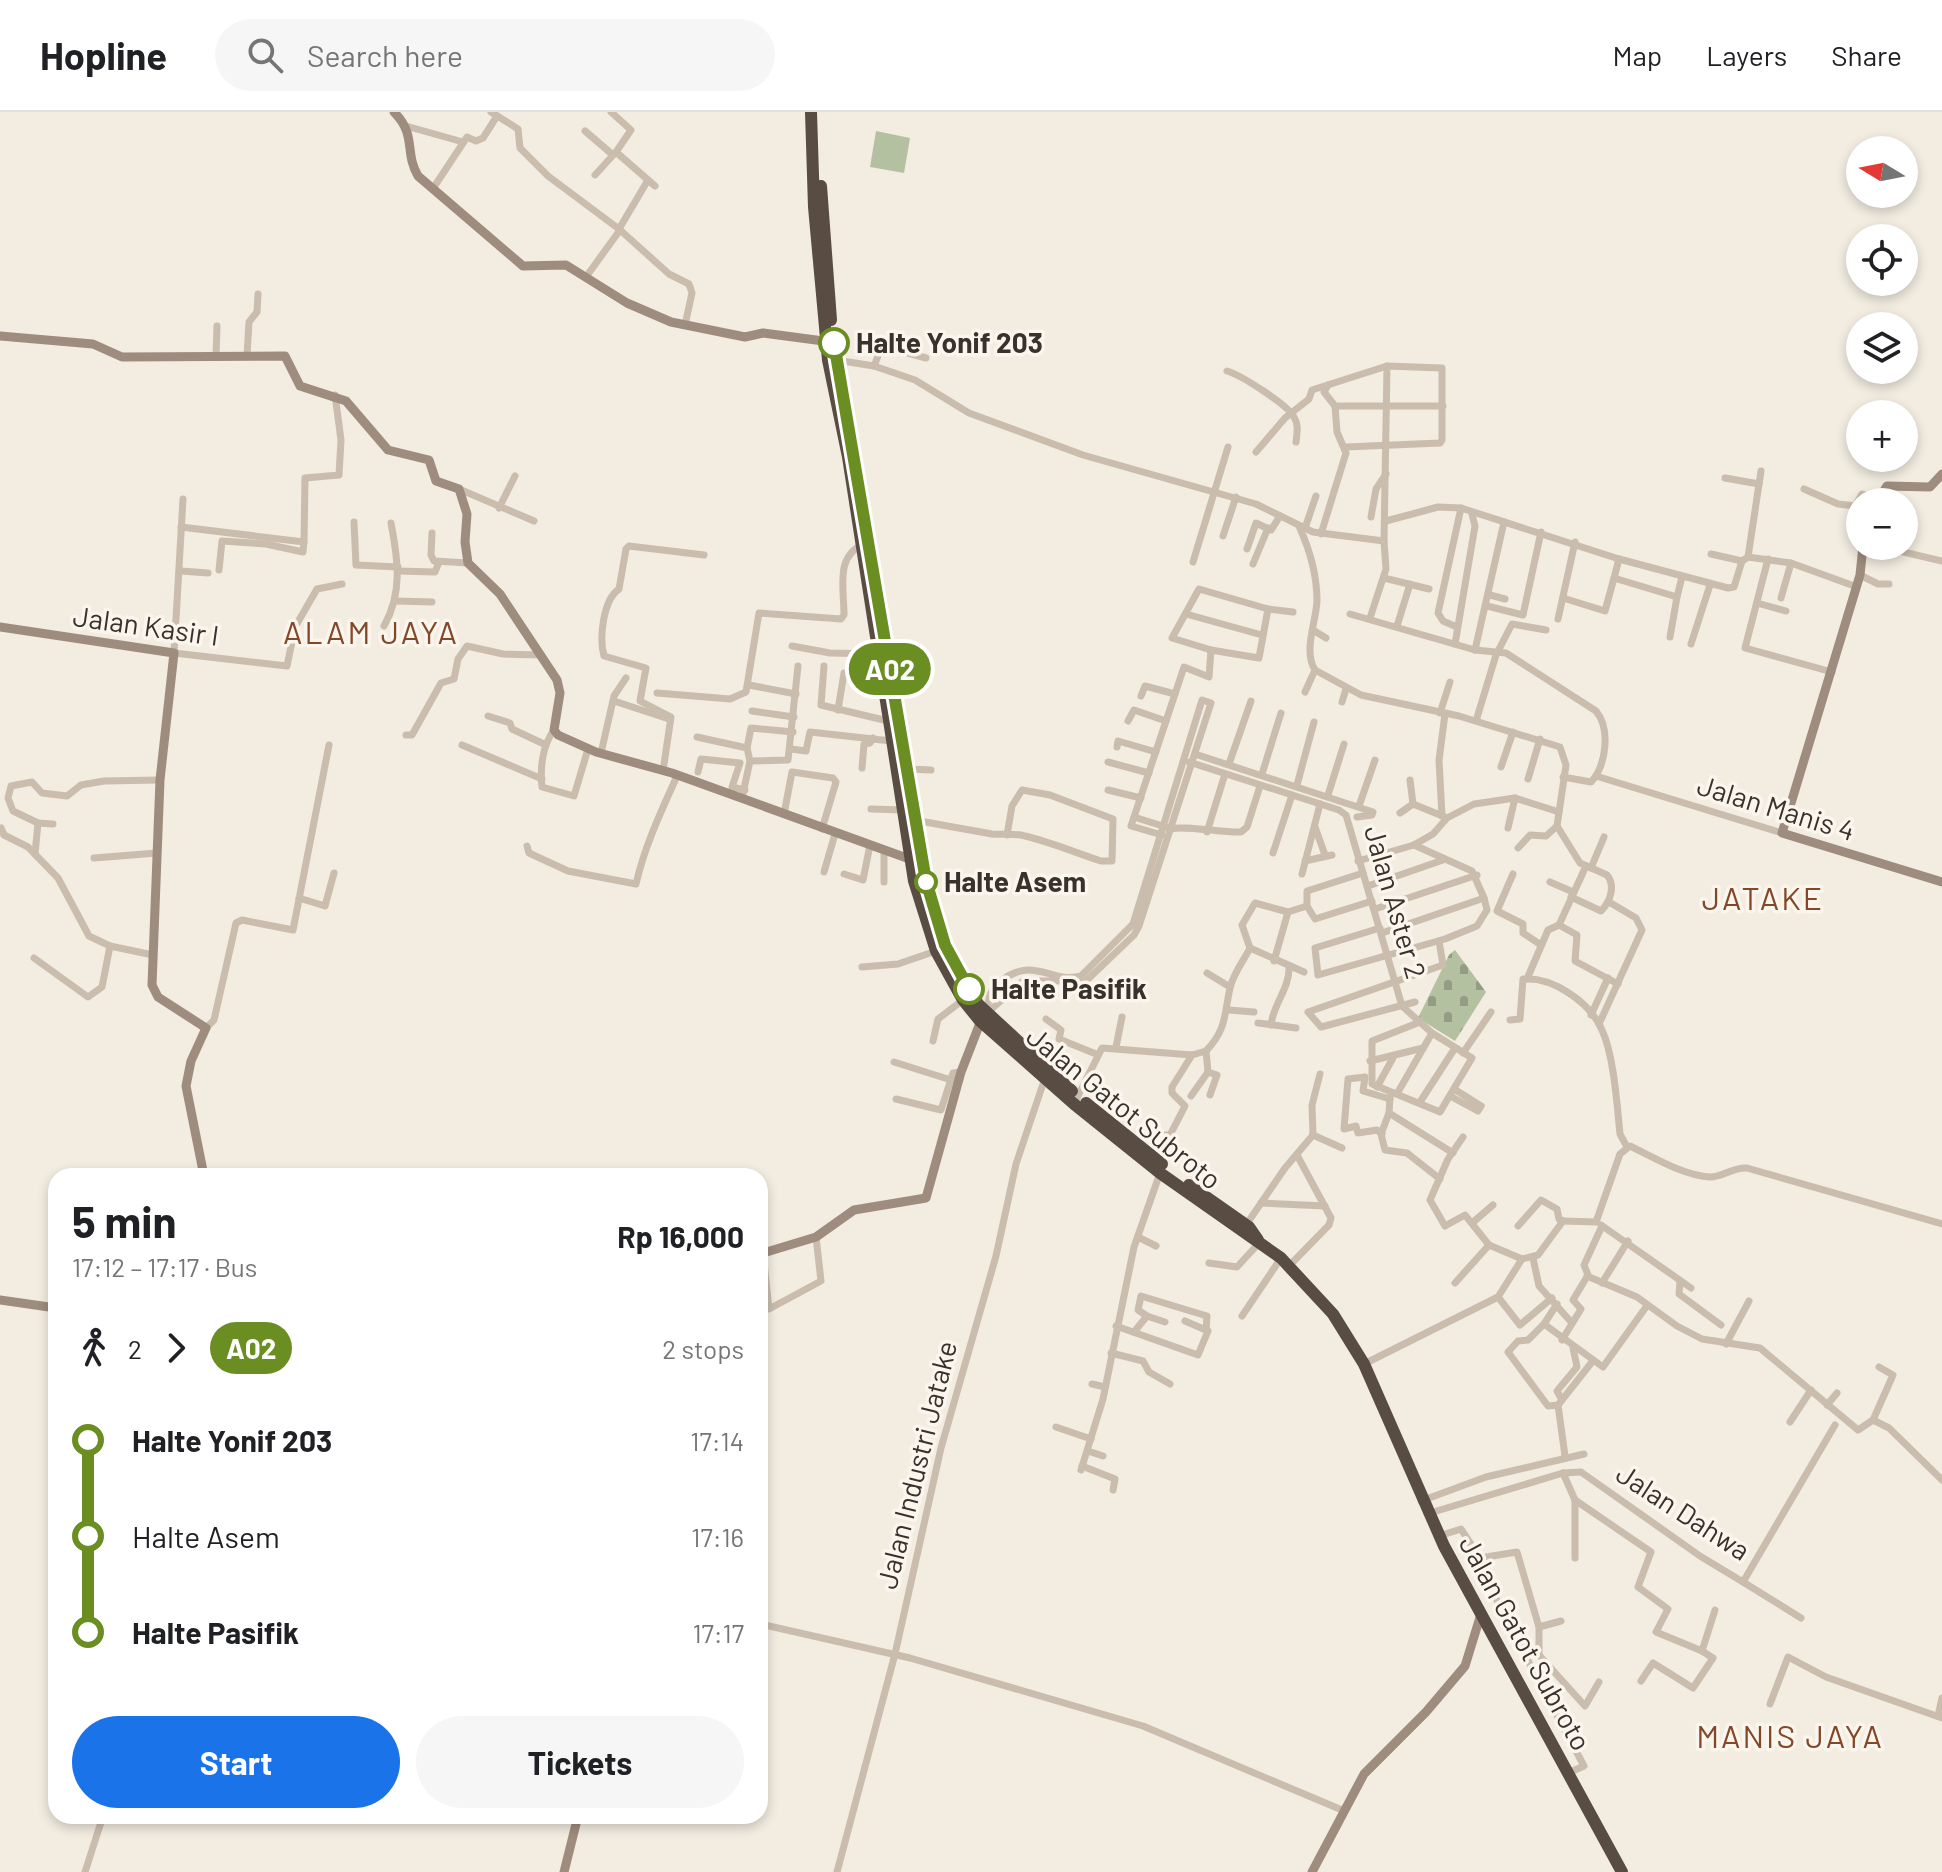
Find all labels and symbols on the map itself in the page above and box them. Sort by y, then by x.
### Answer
north arrow [1846,136,1918,208]
place label: Halte Yonif 203 [856,325,1043,359]
marker: Halte Yonif 203 [819,328,849,358]
street label: Jalan Kasir I [71,598,221,652]
district label: ALAM JAYA [283,612,459,650]
line badge: A02 [844,643,936,695]
street label: Jalan Manis 4 [1693,767,1859,847]
street label: Jalan Aster 2 [1358,821,1434,982]
place label: Halte Asem [944,864,1086,898]
marker: Halte Asem [915,871,937,893]
district label: JATAKE [1702,878,1824,916]
place label: Halte Pasifik [991,971,1147,1005]
marker: Halte Pasifik [954,974,984,1004]
street label: Jalan Gatot Subroto [1020,1018,1229,1196]
street label: Jalan Industri Jatake [869,1337,963,1592]
street label: Jalan Dahwa [1610,1455,1757,1567]
street label: Jalan Gatot Subroto [1453,1529,1599,1756]
district label: MANIS JAYA [1696,1716,1884,1754]

